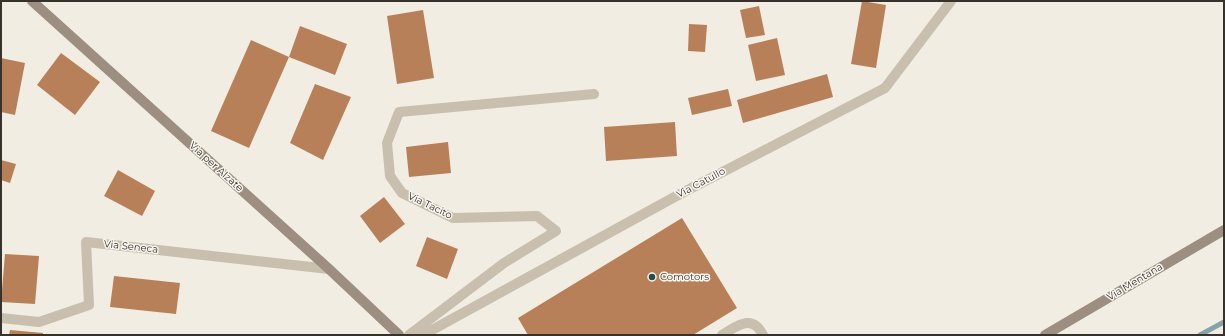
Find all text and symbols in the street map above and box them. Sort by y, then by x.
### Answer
street label: Via per Alzate [187,140,245,194]
street label: Via Catullo [675,165,727,201]
street label: Via Tacito [406,190,454,222]
street label: Via Seneca [103,238,159,256]
street label: Via Mentana [1105,261,1165,303]
place label: Comotors [660,271,709,283]
marker: Comotors [647,272,657,282]

